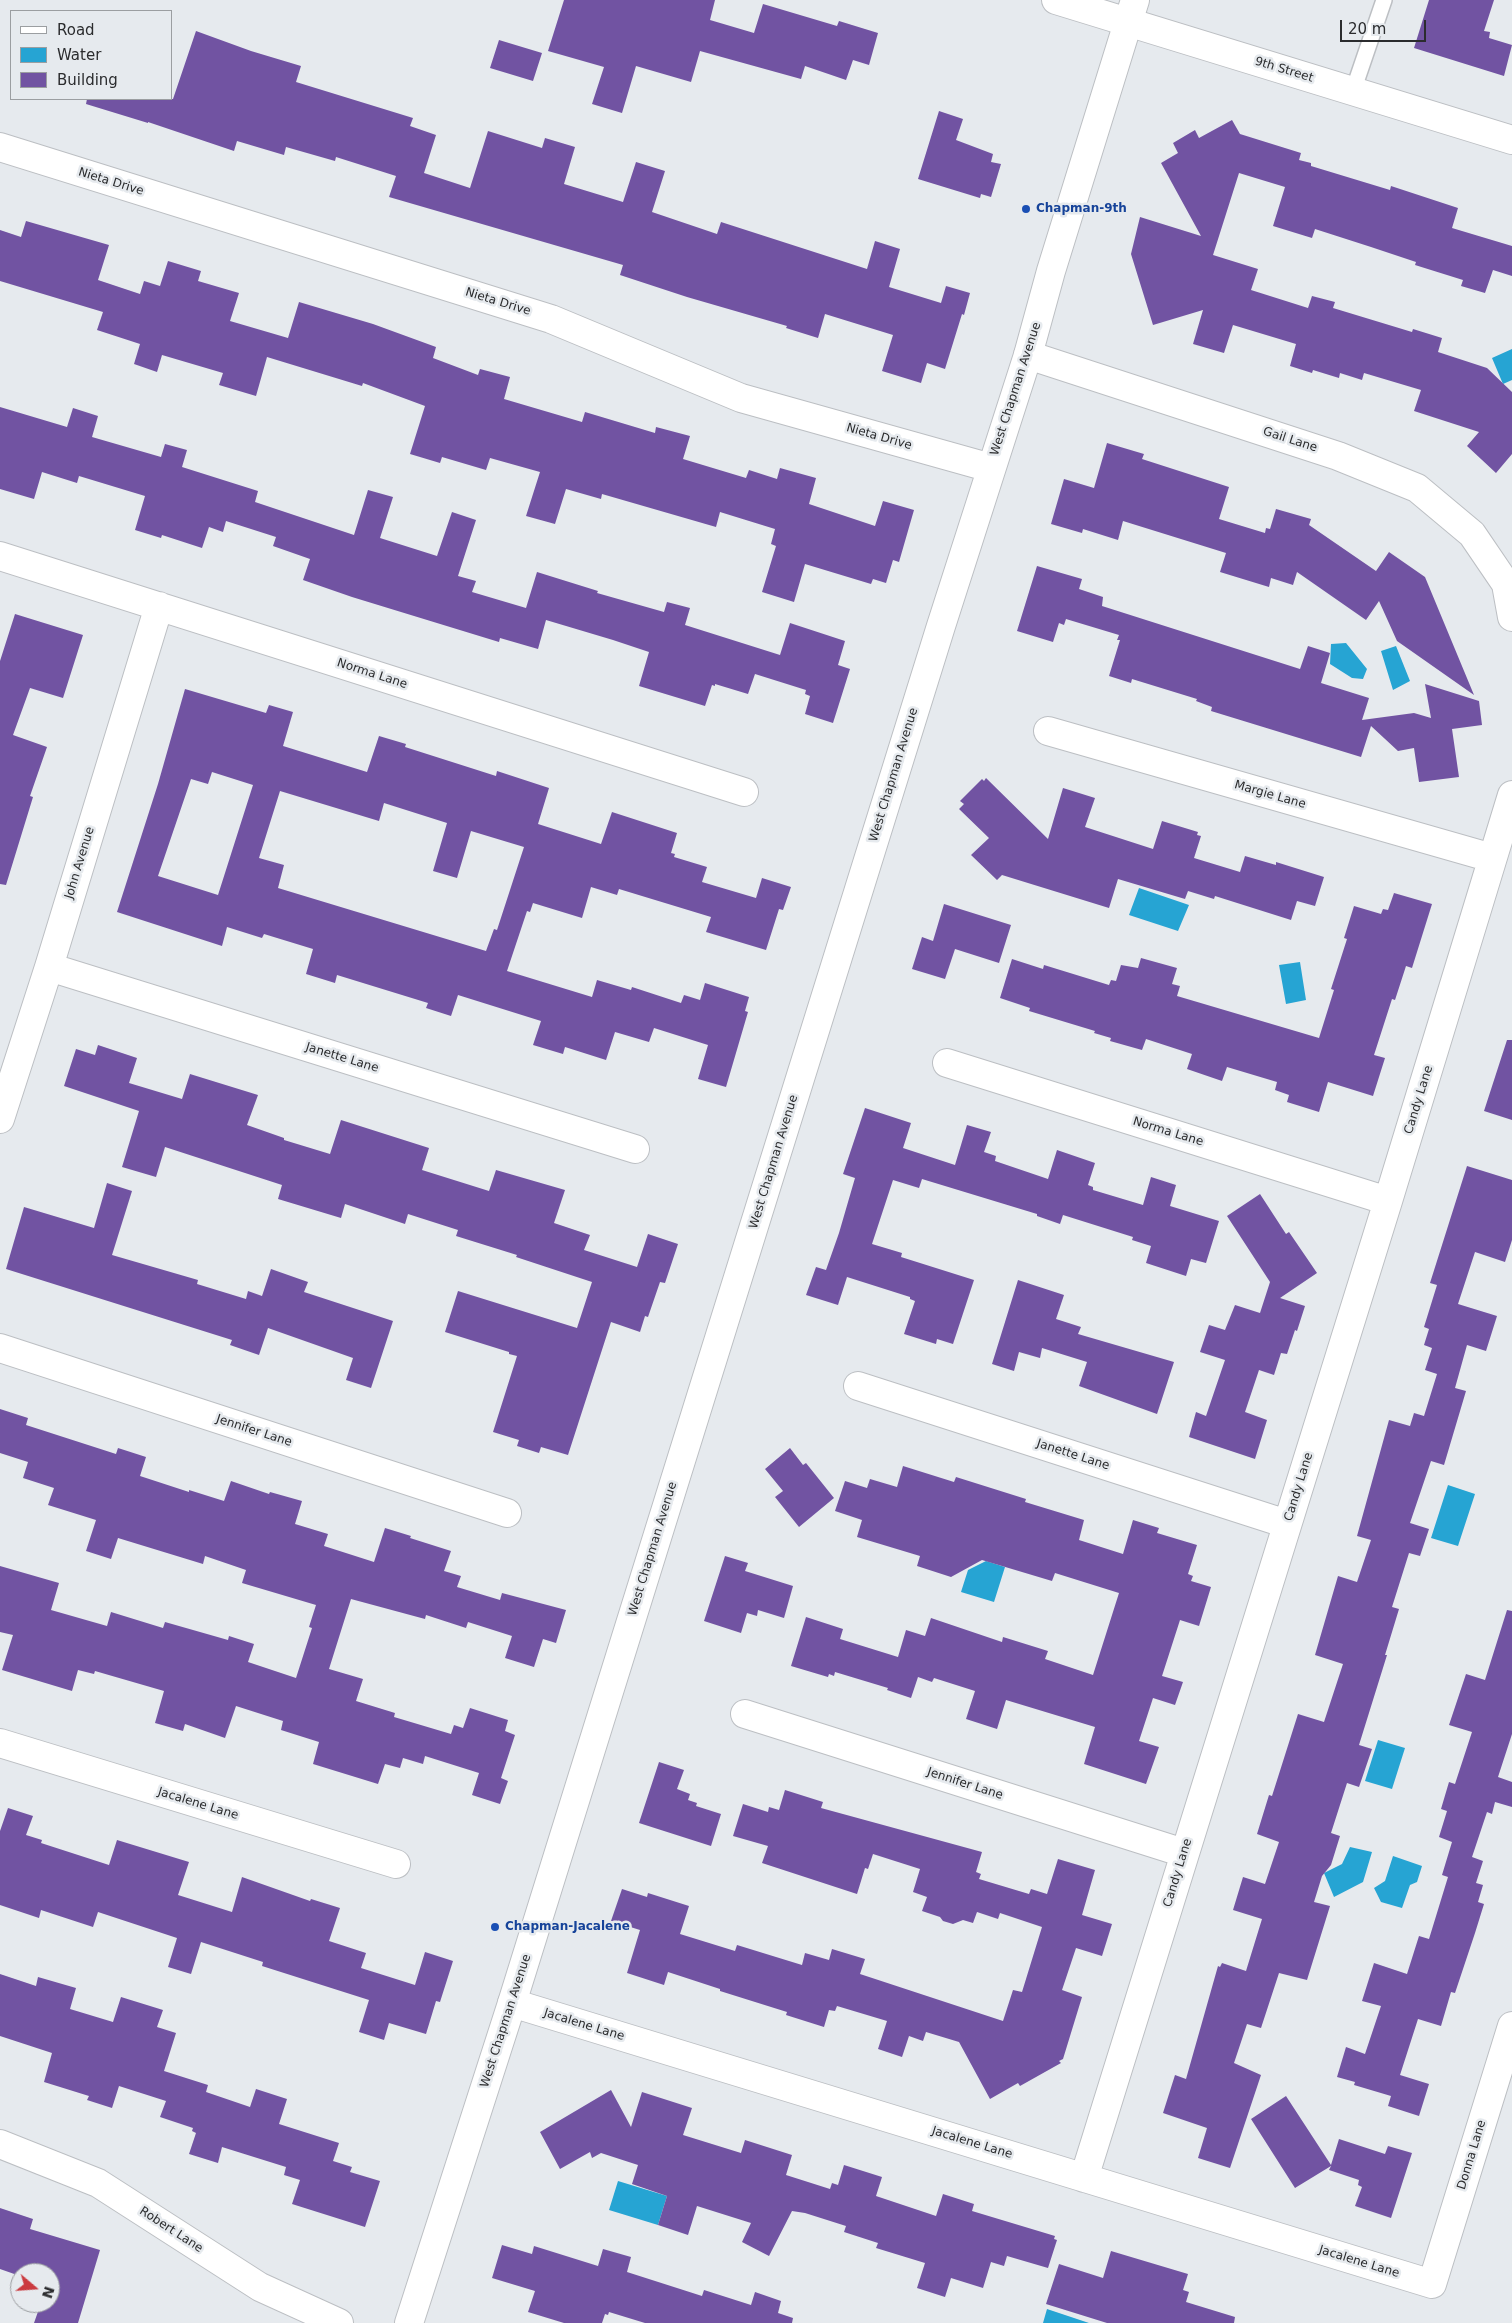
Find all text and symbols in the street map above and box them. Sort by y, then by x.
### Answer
legend [10,10,172,100]
scale bar [1342,10,1428,42]
text: 20 m [1348,20,1386,38]
text: Road [57,21,95,39]
text: Water [57,46,101,64]
street label: 9th Street [1253,54,1315,86]
text: Building [57,71,118,89]
street label: Nieta Drive [77,165,145,199]
place label: Chapman-9th [1036,202,1127,216]
marker: Chapman-9th [1020,203,1032,215]
street label: Nieta Drive [464,285,532,319]
street label: West Chapman Avenue [988,321,1044,457]
street label: Nieta Drive [845,421,913,453]
street label: Gail Lane [1261,424,1319,456]
street label: Norma Lane [335,656,409,692]
street label: West Chapman Avenue [867,706,921,844]
street label: Margie Lane [1233,778,1307,812]
street label: John Avenue [62,825,98,901]
street label: Janette Lane [304,1040,380,1076]
street label: Candy Lane [1402,1064,1436,1136]
street label: West Chapman Avenue [747,1093,801,1231]
street label: Norma Lane [1131,1114,1205,1150]
street label: Jennifer Lane [214,1412,294,1450]
street label: Janette Lane [1035,1436,1111,1474]
street label: Candy Lane [1282,1451,1316,1523]
street label: West Chapman Avenue [626,1480,680,1618]
street label: Jennifer Lane [925,1765,1005,1803]
street label: Jacalene Lane [156,1785,240,1823]
street label: Candy Lane [1161,1837,1195,1909]
place label: Chapman-Jacalene [505,1920,630,1934]
marker: Chapman-Jacalene [489,1921,501,1933]
street label: West Chapman Avenue [478,1953,534,2089]
street label: Jacalene Lane [542,2006,626,2044]
street label: Donna Lane [1455,2118,1489,2192]
street label: Jacalene Lane [930,2124,1014,2162]
street label: Robert Lane [137,2204,205,2256]
street label: Jacalene Lane [1317,2243,1401,2281]
north arrow [10,2263,60,2313]
text: N [39,2284,58,2300]

